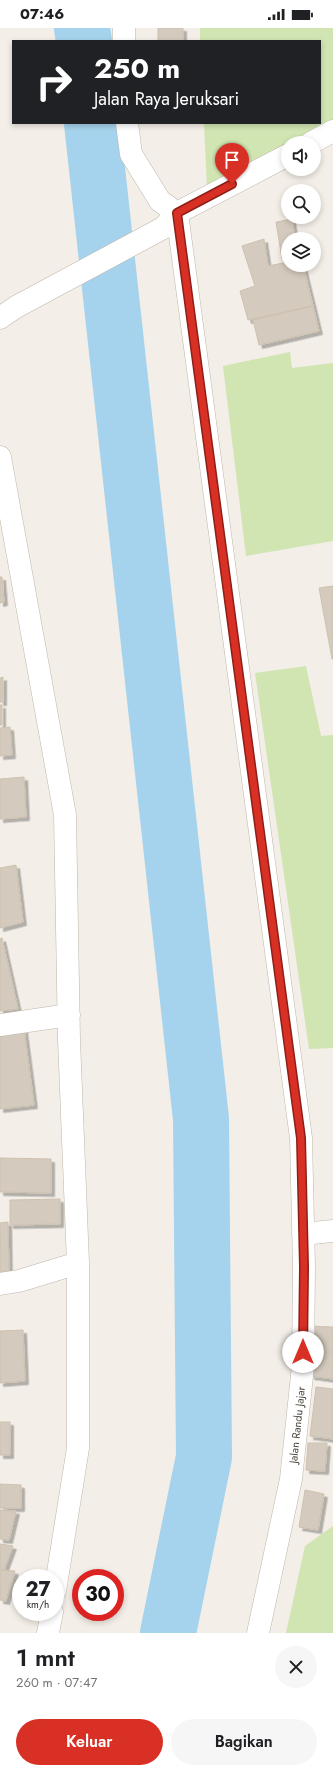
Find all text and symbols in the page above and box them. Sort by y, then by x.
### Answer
text: 07:46 [20,3,64,25]
text: 250 m [94,48,180,89]
icon: right [28,56,80,108]
text: Jalan Raya Jeruksari [94,86,239,112]
map controls [281,136,321,272]
button: sound [281,136,321,176]
pin [215,143,249,184]
icon: arrive [221,149,243,171]
button: search [281,184,321,224]
button: layers [281,232,321,272]
position arrow [282,1331,324,1373]
street label: Jalan Randu Jajar [285,1386,309,1466]
speed limit sign: 30 [72,1569,124,1621]
text: 27 [25,1575,51,1604]
text: km/h [27,1597,49,1612]
text: 1 mnt [16,1640,75,1675]
button: close [275,1646,317,1688]
text: 260 m · 07:47 [16,1673,97,1692]
button: Keluar [16,1719,163,1765]
button: Bagikan [171,1719,317,1765]

